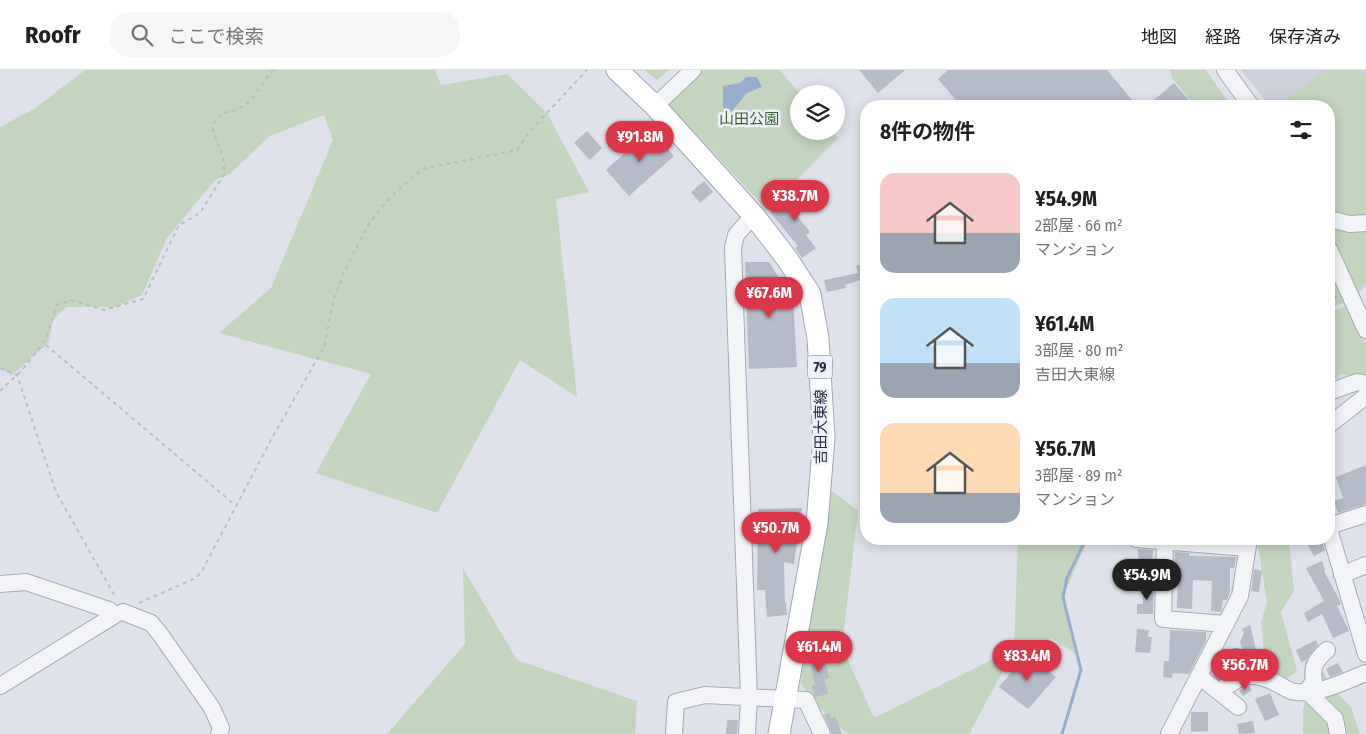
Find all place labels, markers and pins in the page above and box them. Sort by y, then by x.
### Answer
pin: ¥91.8M [599,121,681,163]
pin: ¥38.7M [754,180,836,222]
pin: ¥67.6M [728,276,810,319]
pin: ¥50.7M [735,512,817,554]
pin: ¥54.9M [1106,558,1188,601]
pin: ¥61.4M [778,630,860,673]
pin: ¥83.4M [986,640,1068,682]
pin: ¥56.7M [1204,648,1286,691]

